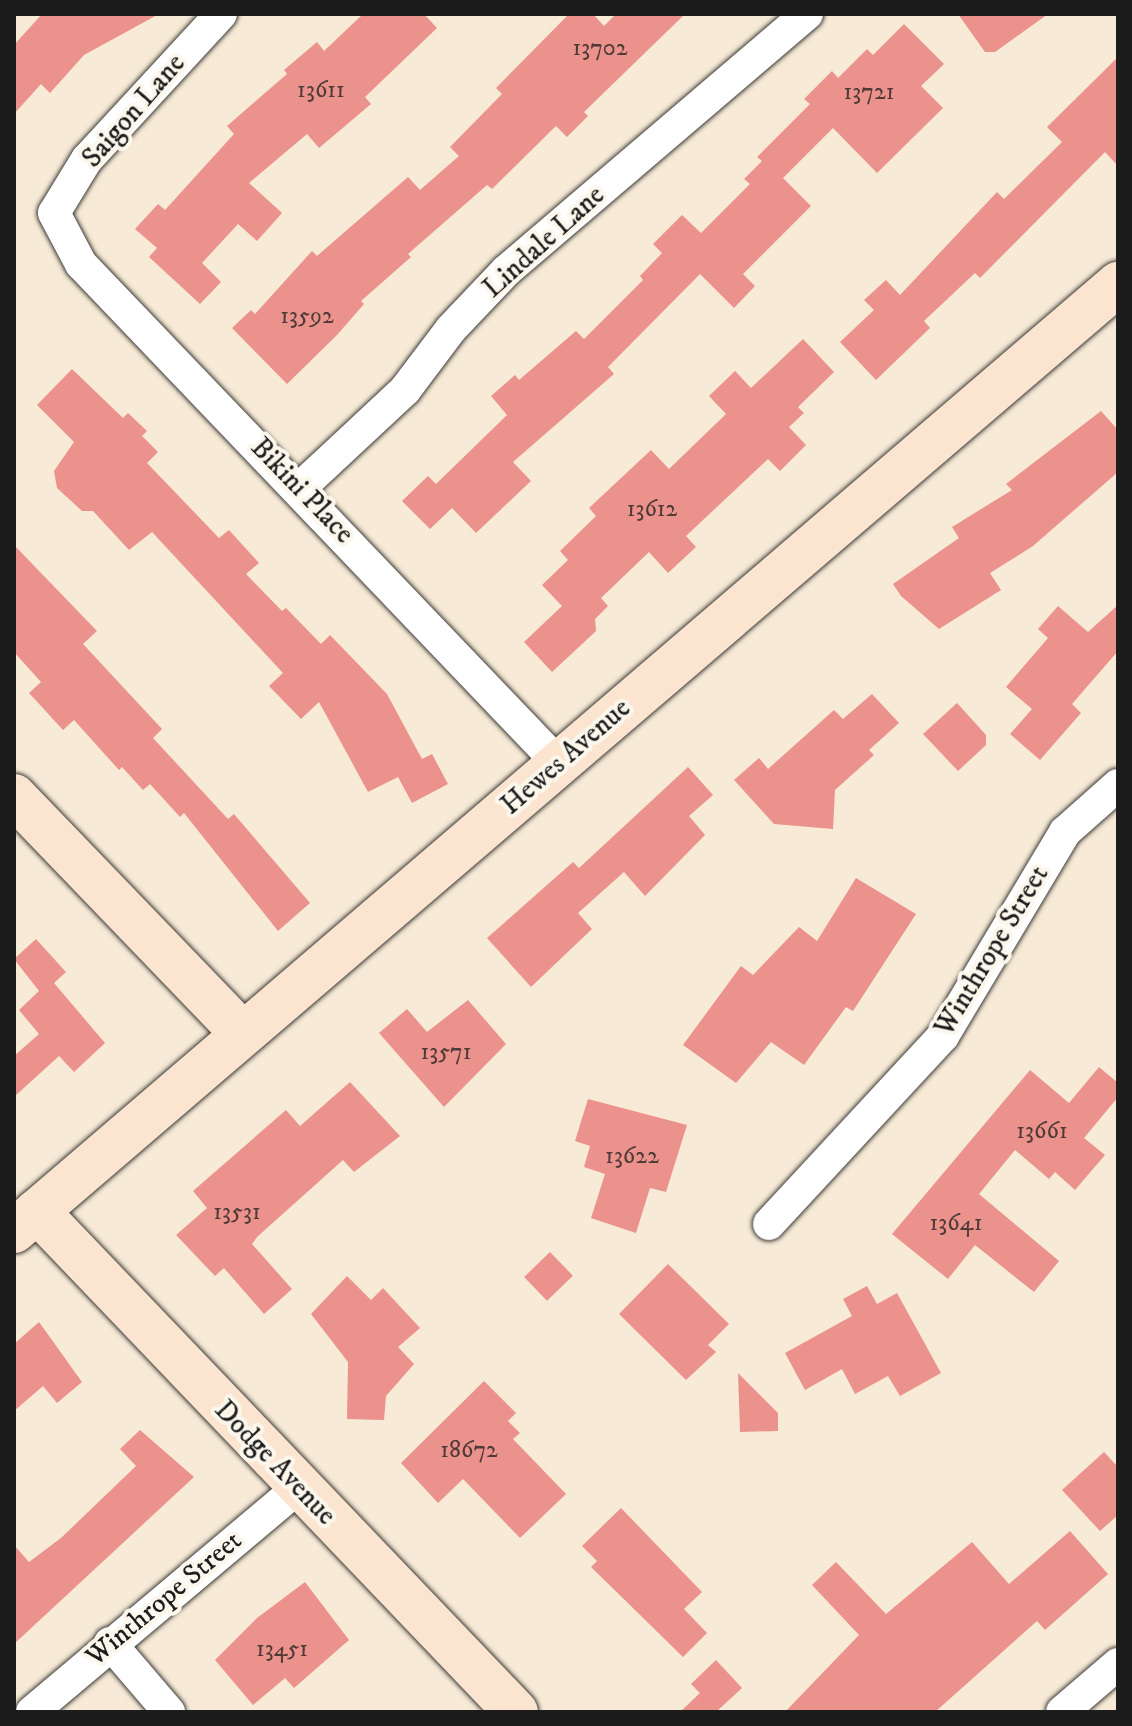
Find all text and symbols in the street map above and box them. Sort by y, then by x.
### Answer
house number: 13702 [572,35,628,63]
street label: Saigon Lane [75,47,193,175]
house number: 13611 [297,77,345,105]
house number: 13721 [843,79,895,107]
street label: Lindale Lane [476,179,612,305]
house number: 13592 [280,303,334,331]
street label: Bikini Place [243,431,361,551]
house number: 13612 [627,496,677,524]
street label: Hewes Avenue [495,692,637,822]
street label: Winthrope Street [928,860,1056,1042]
house number: 13571 [420,1039,472,1067]
house number: 13661 [1016,1118,1068,1146]
house number: 13622 [605,1143,659,1171]
house number: 13531 [213,1199,261,1227]
house number: 13641 [930,1210,982,1238]
street label: Dodge Avenue [207,1394,343,1532]
house number: 18672 [440,1437,498,1465]
street label: Winthrope Street [79,1524,249,1674]
house number: 13451 [256,1636,308,1664]

